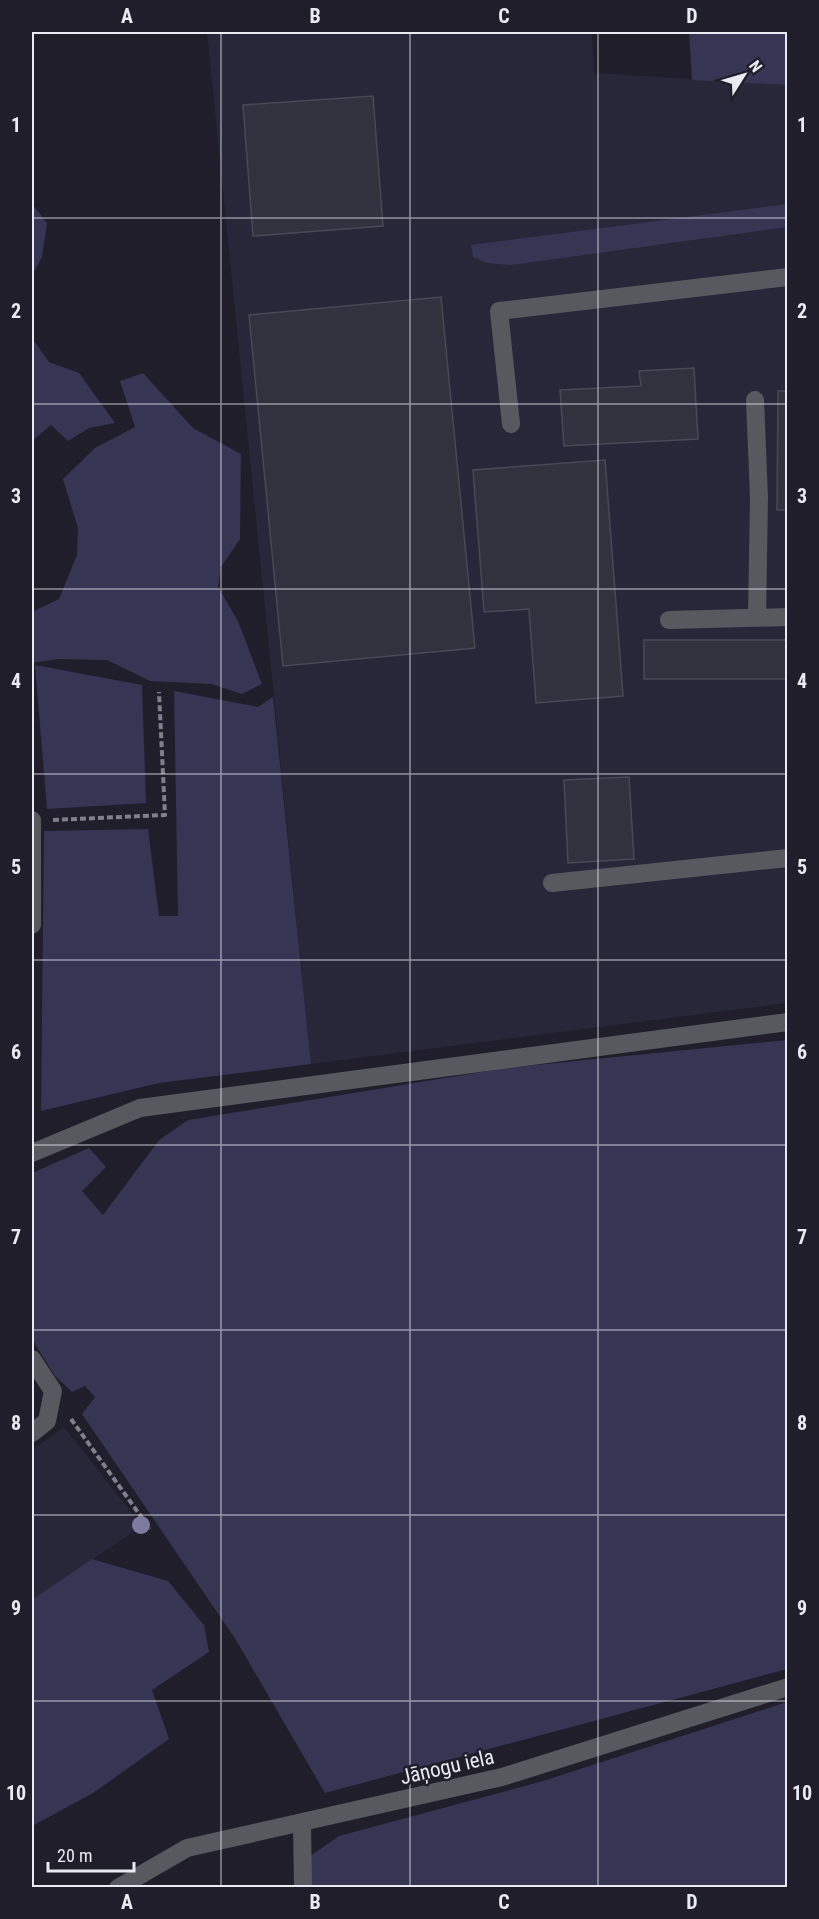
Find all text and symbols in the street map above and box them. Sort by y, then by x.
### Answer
text: A [121,4,133,28]
text: B [309,4,321,28]
text: C [498,4,510,28]
text: D [686,4,698,28]
north arrow [714,45,774,105]
text: N [745,57,766,76]
text: 1 [11,113,21,137]
text: 1 [797,113,807,137]
text: 2 [11,299,21,323]
text: 2 [797,299,807,323]
text: 3 [11,484,21,508]
text: 3 [797,484,807,508]
text: 4 [11,669,21,693]
text: 4 [797,669,807,693]
text: 5 [11,855,21,879]
text: 5 [797,855,807,879]
text: 6 [11,1040,21,1064]
text: 6 [797,1040,807,1064]
text: 7 [11,1225,21,1249]
text: 7 [797,1225,807,1249]
text: 8 [11,1411,21,1435]
text: 8 [797,1411,807,1435]
text: 9 [11,1596,21,1620]
text: 9 [797,1596,807,1620]
street label: Jāņogu iela [398,1745,496,1789]
text: 10 [6,1781,26,1805]
text: 10 [792,1781,812,1805]
scale bar [48,1835,134,1873]
text: 20 m [57,1845,92,1866]
text: A [121,1890,133,1914]
text: B [309,1890,321,1914]
text: C [498,1890,510,1914]
text: D [686,1890,698,1914]

